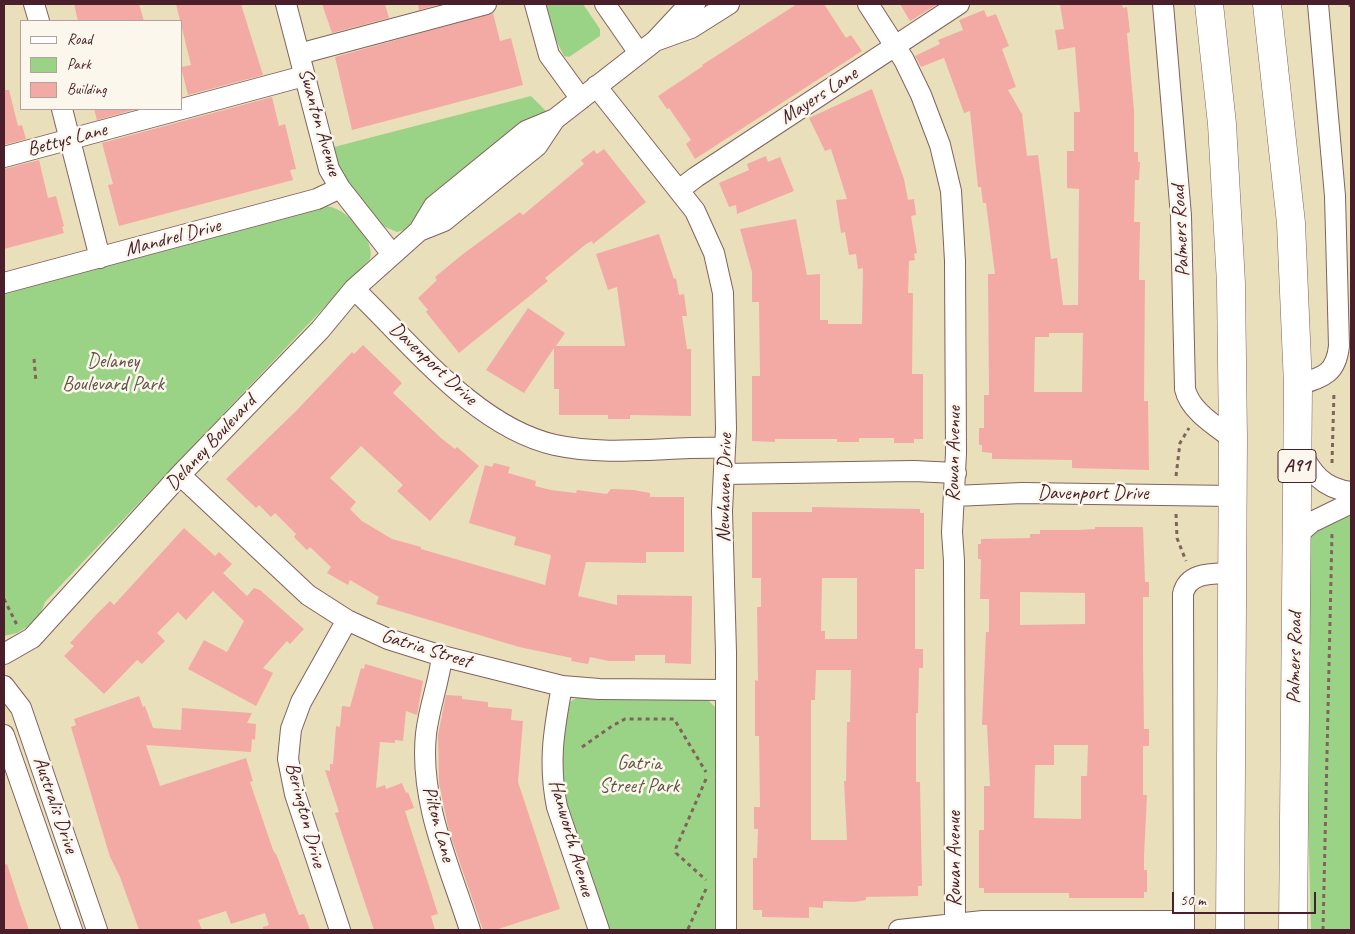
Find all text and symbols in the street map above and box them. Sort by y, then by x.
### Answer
legend [20,20,182,110]
text: Road [67,30,92,49]
text: Park [67,55,91,74]
street label: Mayers Lane [776,62,862,130]
street label: Swanton Avenue [292,65,346,179]
text: Building [67,80,106,99]
street label: Bettys Lane [25,118,109,162]
street label: Palmers Road [1167,185,1195,277]
street label: Mandrel Drive [123,214,223,262]
street label: Davenport Drive [384,317,482,411]
park label: Delaney Boulevard Park [62,350,164,397]
street label: Delaney Boulevard [161,390,261,496]
street label: Rowan Avenue [941,406,967,502]
street label: Newhaven Drive [712,433,738,543]
road number: A91 [1278,450,1316,482]
street label: Davenport Drive [1037,482,1149,506]
street label: Palmers Road [1282,612,1308,704]
street label: Gatria Street [378,624,474,674]
park label: Gatria Street Park [599,752,679,799]
street label: Australis Drive [27,754,83,856]
street label: Berington Drive [280,760,330,870]
street label: Hanworth Avenue [543,777,599,899]
street label: Pilton Lane [416,784,460,864]
street label: Rowan Avenue [943,811,967,907]
scale bar [1175,882,1319,914]
text: 50 m [1180,891,1206,910]

